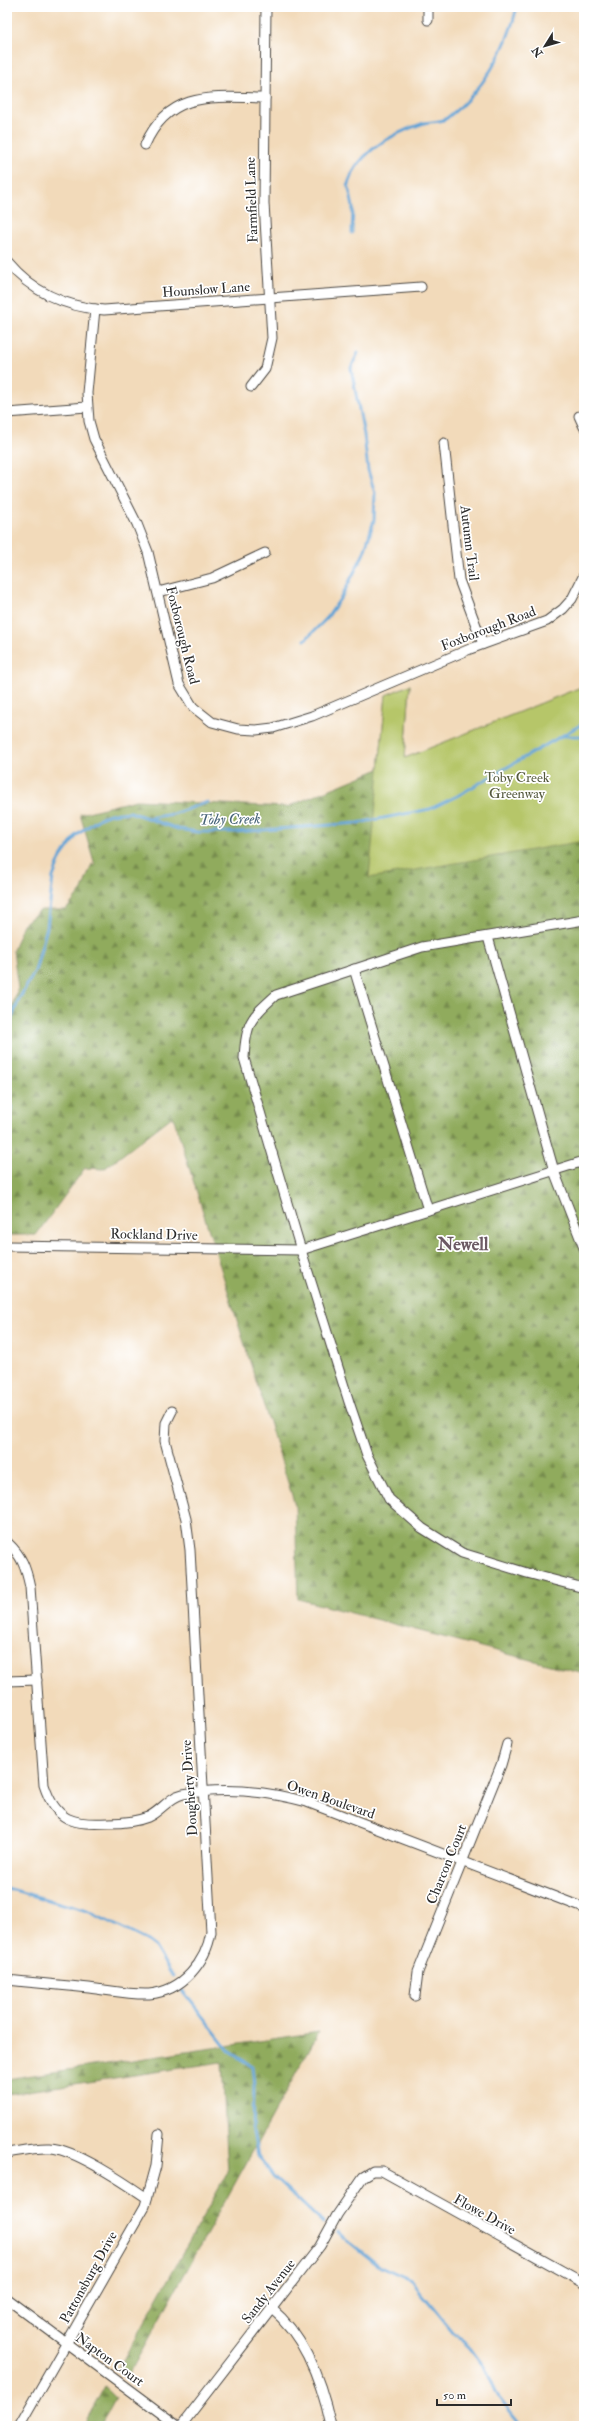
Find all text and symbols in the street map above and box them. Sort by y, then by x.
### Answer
north arrow [525,26,565,66]
text: N [529,43,546,60]
street label: Farmfield Lane [241,157,261,243]
street label: Hounslow Lane [162,278,251,301]
street label: Autumn Trail [456,503,483,582]
street label: Foxborough Road [162,584,203,686]
street label: Foxborough Road [438,602,538,654]
park label: Toby Creek Greenway [485,769,550,803]
water label: Toby Creek [199,809,261,830]
street label: Rockland Drive [110,1225,198,1244]
district label: Newell [437,1233,489,1256]
street label: Dougherty Drive [178,1739,202,1837]
street label: Owen Boulevard [284,1776,377,1823]
street label: Charcon Court [423,1821,470,1907]
street label: Flowe Drive [451,2190,519,2239]
street label: Pattonsburg Drive [56,2228,121,2326]
street label: Sandy Avenue [238,2256,300,2328]
street label: Napton Court [72,2329,148,2391]
scale bar [437,2381,511,2407]
text: 50 m [443,2388,467,2403]

